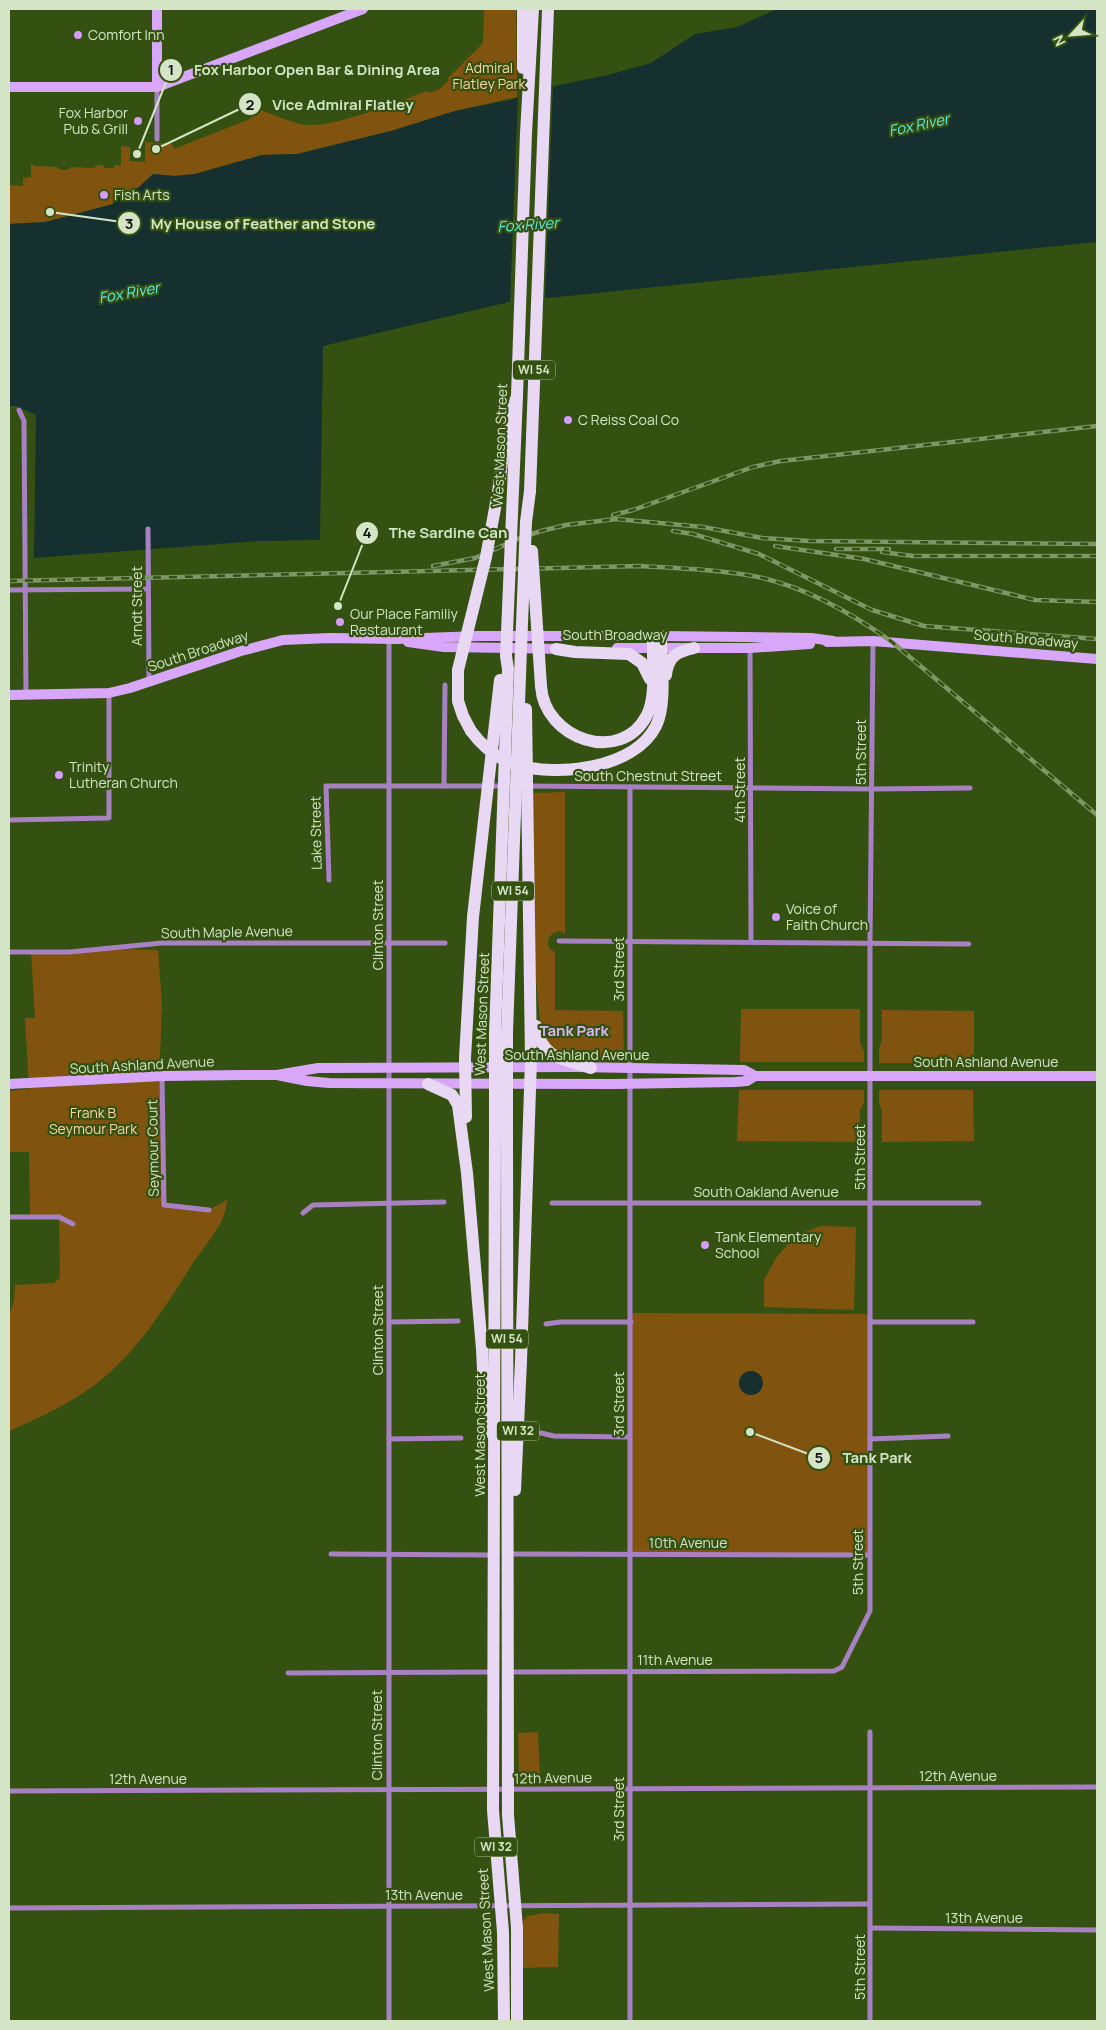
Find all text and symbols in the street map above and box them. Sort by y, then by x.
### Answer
north arrow [1046,10,1096,60]
place label: Comfort Inn [88,25,165,44]
marker: Comfort Inn [72,29,84,41]
text: N [1048,32,1070,50]
callout: Fox Harbor Open Bar & Dining Area [159,55,450,85]
park label: Admiral Flatley Park [452,58,527,93]
text: 1 [168,59,174,80]
text: Fox Harbor Open Bar & Dining Area [194,59,440,80]
callout: Vice Admiral Flatley [237,89,424,119]
text: 2 [246,94,255,115]
text: Vice Admiral Flatley [272,94,414,115]
place label: Fox Harbor Pub & Grill [59,103,128,138]
water label: Fox River [887,107,954,141]
marker: Fox Harbor Pub & Grill [132,115,144,127]
place label: Fish Arts [114,185,170,204]
marker: Fish Arts [98,189,110,201]
callout: My House of Feather and Stone [116,208,386,238]
water label: Fox River [497,212,562,237]
text: 3 [125,213,133,234]
text: My House of Feather and Stone [151,213,375,234]
water label: Fox River [97,276,164,308]
road number: WI 54 [513,360,555,380]
street label: West Mason Street [488,382,511,507]
place label: C Reiss Coal Co [578,410,679,429]
marker: C Reiss Coal Co [562,414,574,426]
callout: The Sardine Can [354,518,518,548]
text: 4 [362,522,372,543]
text: The Sardine Can [389,522,507,543]
street label: Arndt Street [127,566,146,646]
place label: Our Place Familiy Restaurant [350,604,459,639]
marker: Our Place Familiy Restaurant [334,616,346,628]
street label: South Broadway [973,624,1080,653]
street label: South Broadway [145,625,251,676]
street label: South Broadway [563,625,668,644]
street label: 5th Street [851,719,870,785]
place label: Trinity Lutheran Church [69,757,178,792]
street label: 4th Street [730,757,749,823]
street label: South Chestnut Street [574,766,722,785]
marker: Trinity Lutheran Church [53,769,65,781]
street label: Lake Street [305,796,326,870]
street label: Clinton Street [368,879,387,970]
road number: WI 54 [492,881,534,900]
place label: Voice of Faith Church [786,899,868,934]
marker: Voice of Faith Church [770,911,782,923]
street label: South Maple Avenue [161,921,293,942]
street label: 3rd Street [609,936,628,1001]
street label: West Mason Street [470,951,493,1076]
district label: Tank Park [539,1020,610,1041]
street label: South Ashland Avenue [505,1045,649,1064]
street label: South Ashland Avenue [69,1051,215,1078]
street label: South Ashland Avenue [914,1052,1058,1071]
street label: Seymour Court [142,1099,163,1197]
park label: Frank B Seymour Park [49,1103,138,1138]
street label: 5th Street [850,1124,869,1190]
street label: South Oakland Avenue [693,1182,839,1201]
place label: Tank Elementary School [715,1227,822,1262]
marker: Tank Elementary School [699,1239,711,1251]
street label: Clinton Street [368,1284,387,1375]
road number: WI 54 [486,1330,528,1348]
street label: 3rd Street [609,1371,628,1436]
street label: West Mason Street [470,1373,489,1497]
road number: WI 32 [497,1422,539,1440]
callout: Tank Park [807,1443,921,1473]
text: 5 [815,1447,824,1468]
text: Tank Park [842,1447,913,1468]
street label: 5th Street [848,1529,867,1595]
street label: 10th Avenue [649,1533,727,1552]
street label: 11th Avenue [637,1650,713,1669]
street label: Clinton Street [367,1689,386,1780]
street label: 12th Avenue [919,1766,997,1785]
street label: 12th Avenue [514,1767,592,1788]
street label: 12th Avenue [109,1769,187,1788]
street label: 3rd Street [609,1776,628,1841]
road number: WI 32 [475,1838,517,1856]
street label: West Mason Street [473,1867,498,1992]
street label: 13th Avenue [385,1885,463,1904]
street label: 13th Avenue [945,1908,1023,1927]
street label: 5th Street [850,1934,869,2000]

